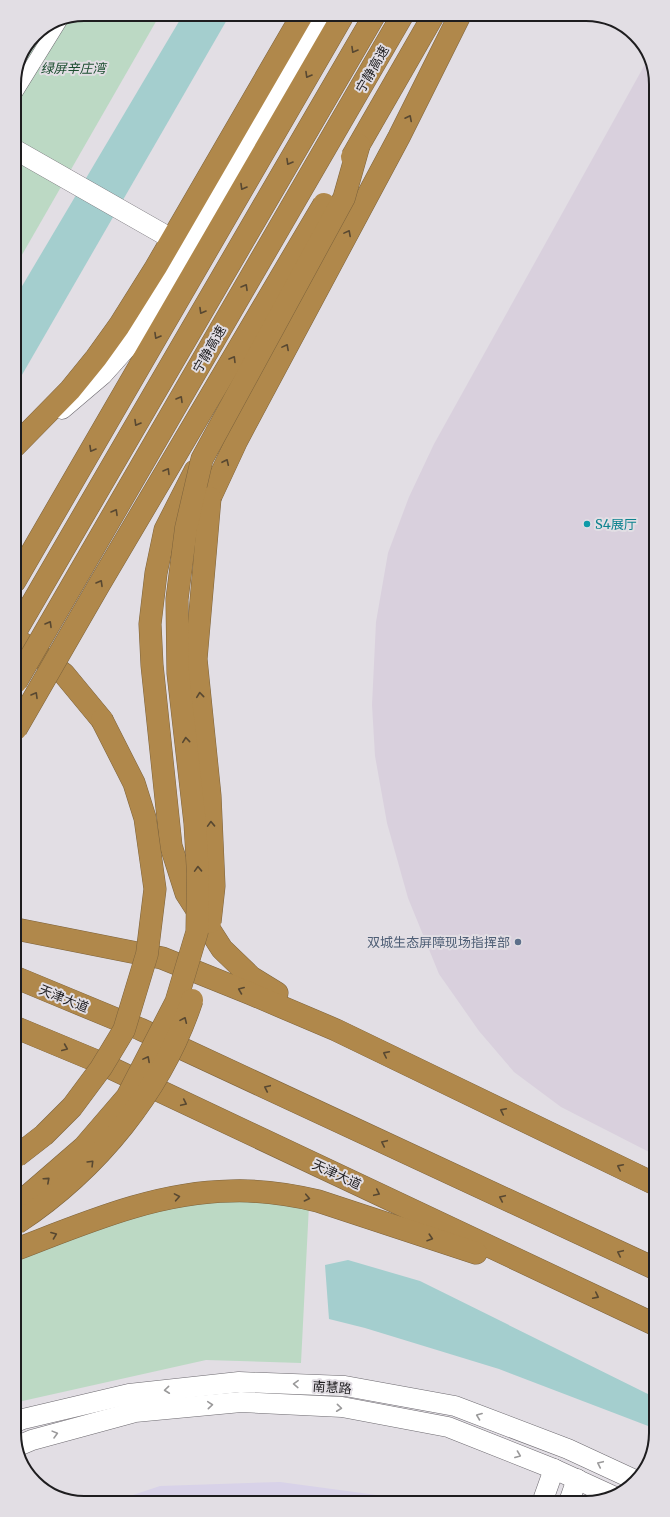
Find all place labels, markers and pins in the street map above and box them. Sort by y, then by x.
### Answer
place label: S4展厅 [595,516,637,533]
marker: S4展厅 [582,519,592,529]
place label: 双城生态屏障现场指挥部 [367,934,510,951]
marker: 双城生态屏障现场指挥部 [513,937,523,947]

